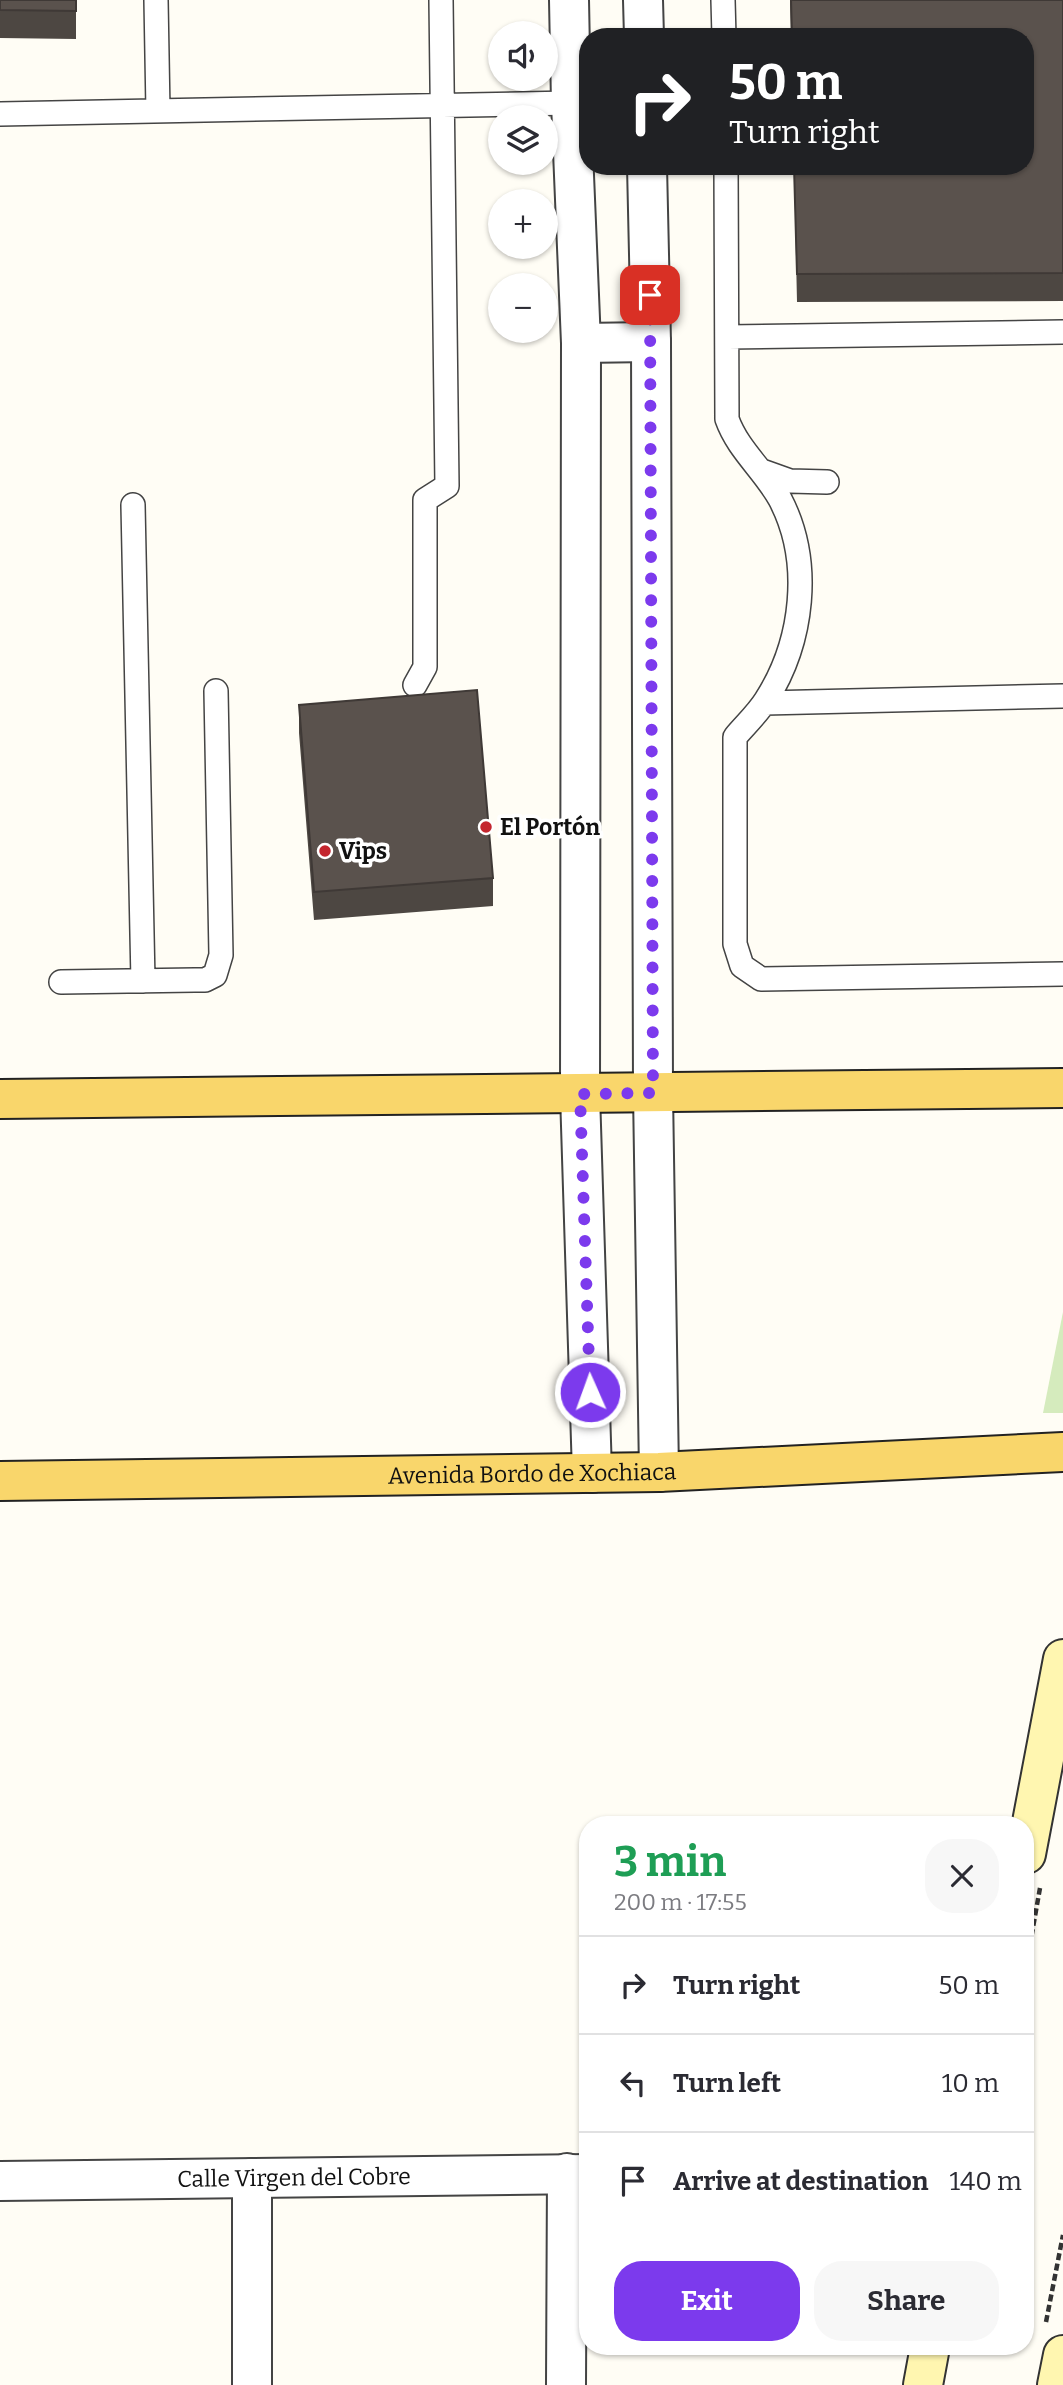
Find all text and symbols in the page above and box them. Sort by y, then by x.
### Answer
map controls [488,21,558,343]
button: sound [488,21,558,91]
text: 50 m [729,53,842,112]
icon: right [614,56,705,147]
button: layers [488,105,558,175]
text: Turn right [729,113,880,151]
button: + [488,189,558,259]
pin [620,265,680,325]
button: − [488,273,558,343]
icon: arrive [631,276,669,314]
place label: El Portón [500,813,600,841]
marker: El Portón [478,819,494,835]
place label: Vips [339,837,387,865]
marker: Vips [317,843,333,859]
position arrow [553,1355,627,1429]
street label: Avenida Bordo de Xochiaca [388,1457,677,1490]
text: 3 min [614,1837,726,1887]
button: close [925,1839,999,1913]
text: 200 m · 17:55 [614,1888,747,1916]
icon: right [614,1966,652,2004]
text: Turn right [673,1970,800,2001]
text: 50 m [938,1970,999,2001]
icon: left [614,2064,652,2102]
text: Turn left [673,2068,781,2099]
text: 10 m [942,2068,999,2099]
street label: Calle Virgen del Cobre [177,2162,411,2193]
icon: arrive [614,2162,652,2200]
text: Arrive at destination [673,2166,928,2197]
text: 140 m [949,2166,1022,2197]
button: Exit [614,2261,800,2341]
button: Share [814,2261,999,2341]

